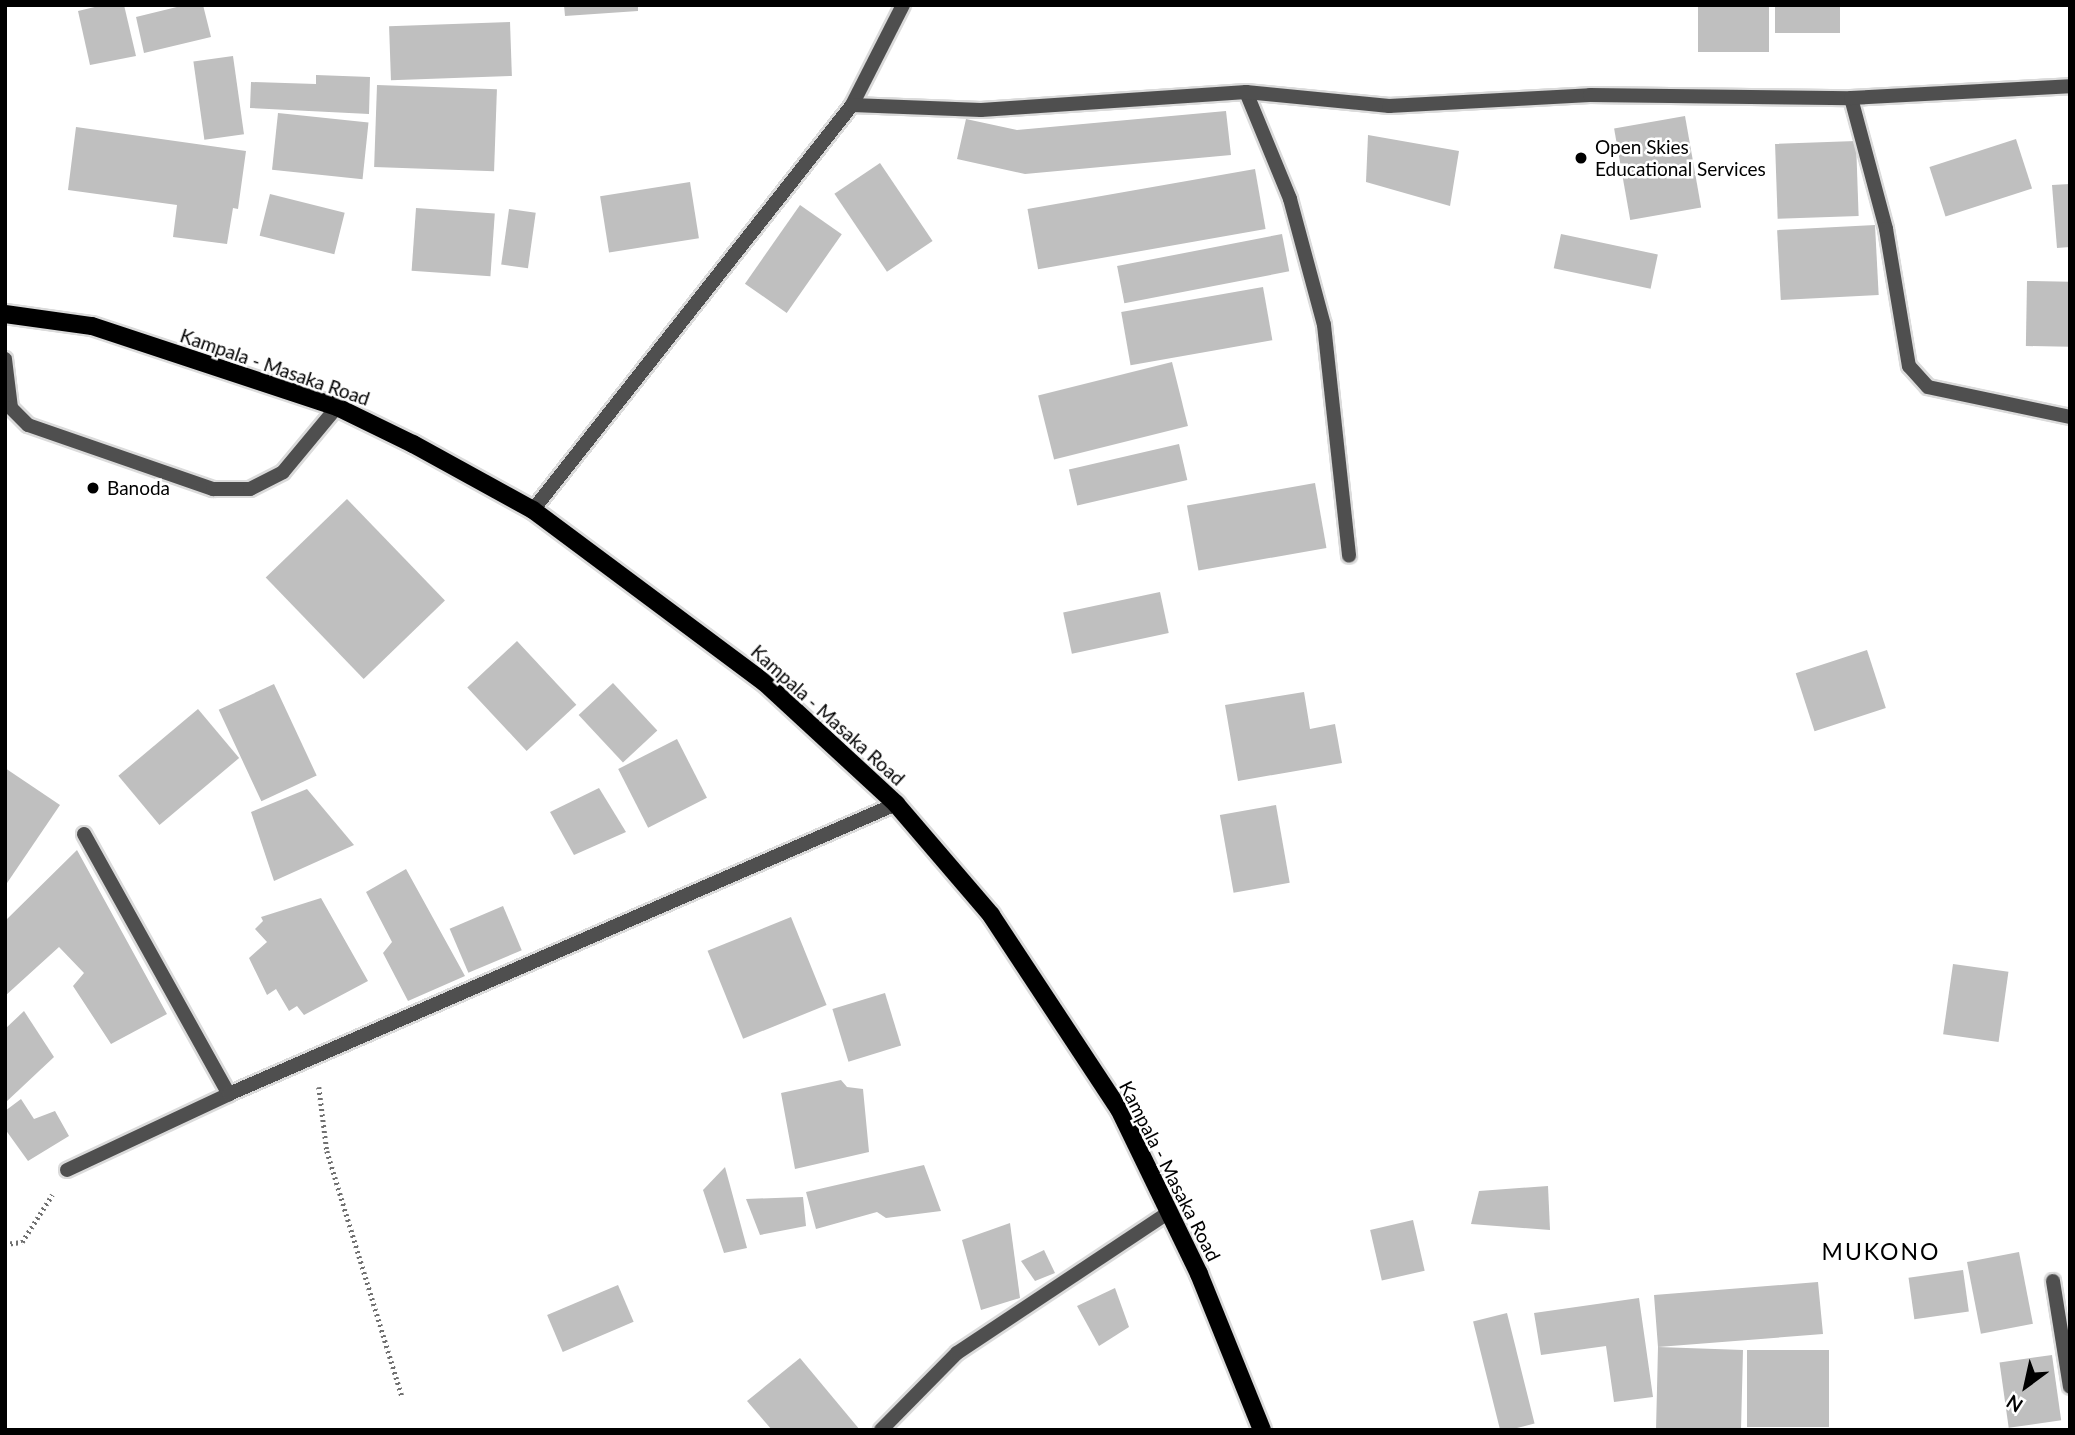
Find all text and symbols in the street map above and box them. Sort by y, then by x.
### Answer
place label: Open Skies Educational Services [1595,136,1766,180]
marker: Open Skies Educational Services [1573,150,1589,166]
street label: Kampala - Masaka Road [177,324,373,410]
place label: Banoda [107,477,170,499]
marker: Banoda [85,480,101,496]
street label: Kampala - Masaka Road [746,640,910,790]
street label: Kampala - Masaka Road [1115,1077,1225,1265]
district label: MUKONO [1822,1237,1940,1265]
north arrow [1991,1351,2061,1421]
text: N [2002,1390,2027,1418]

